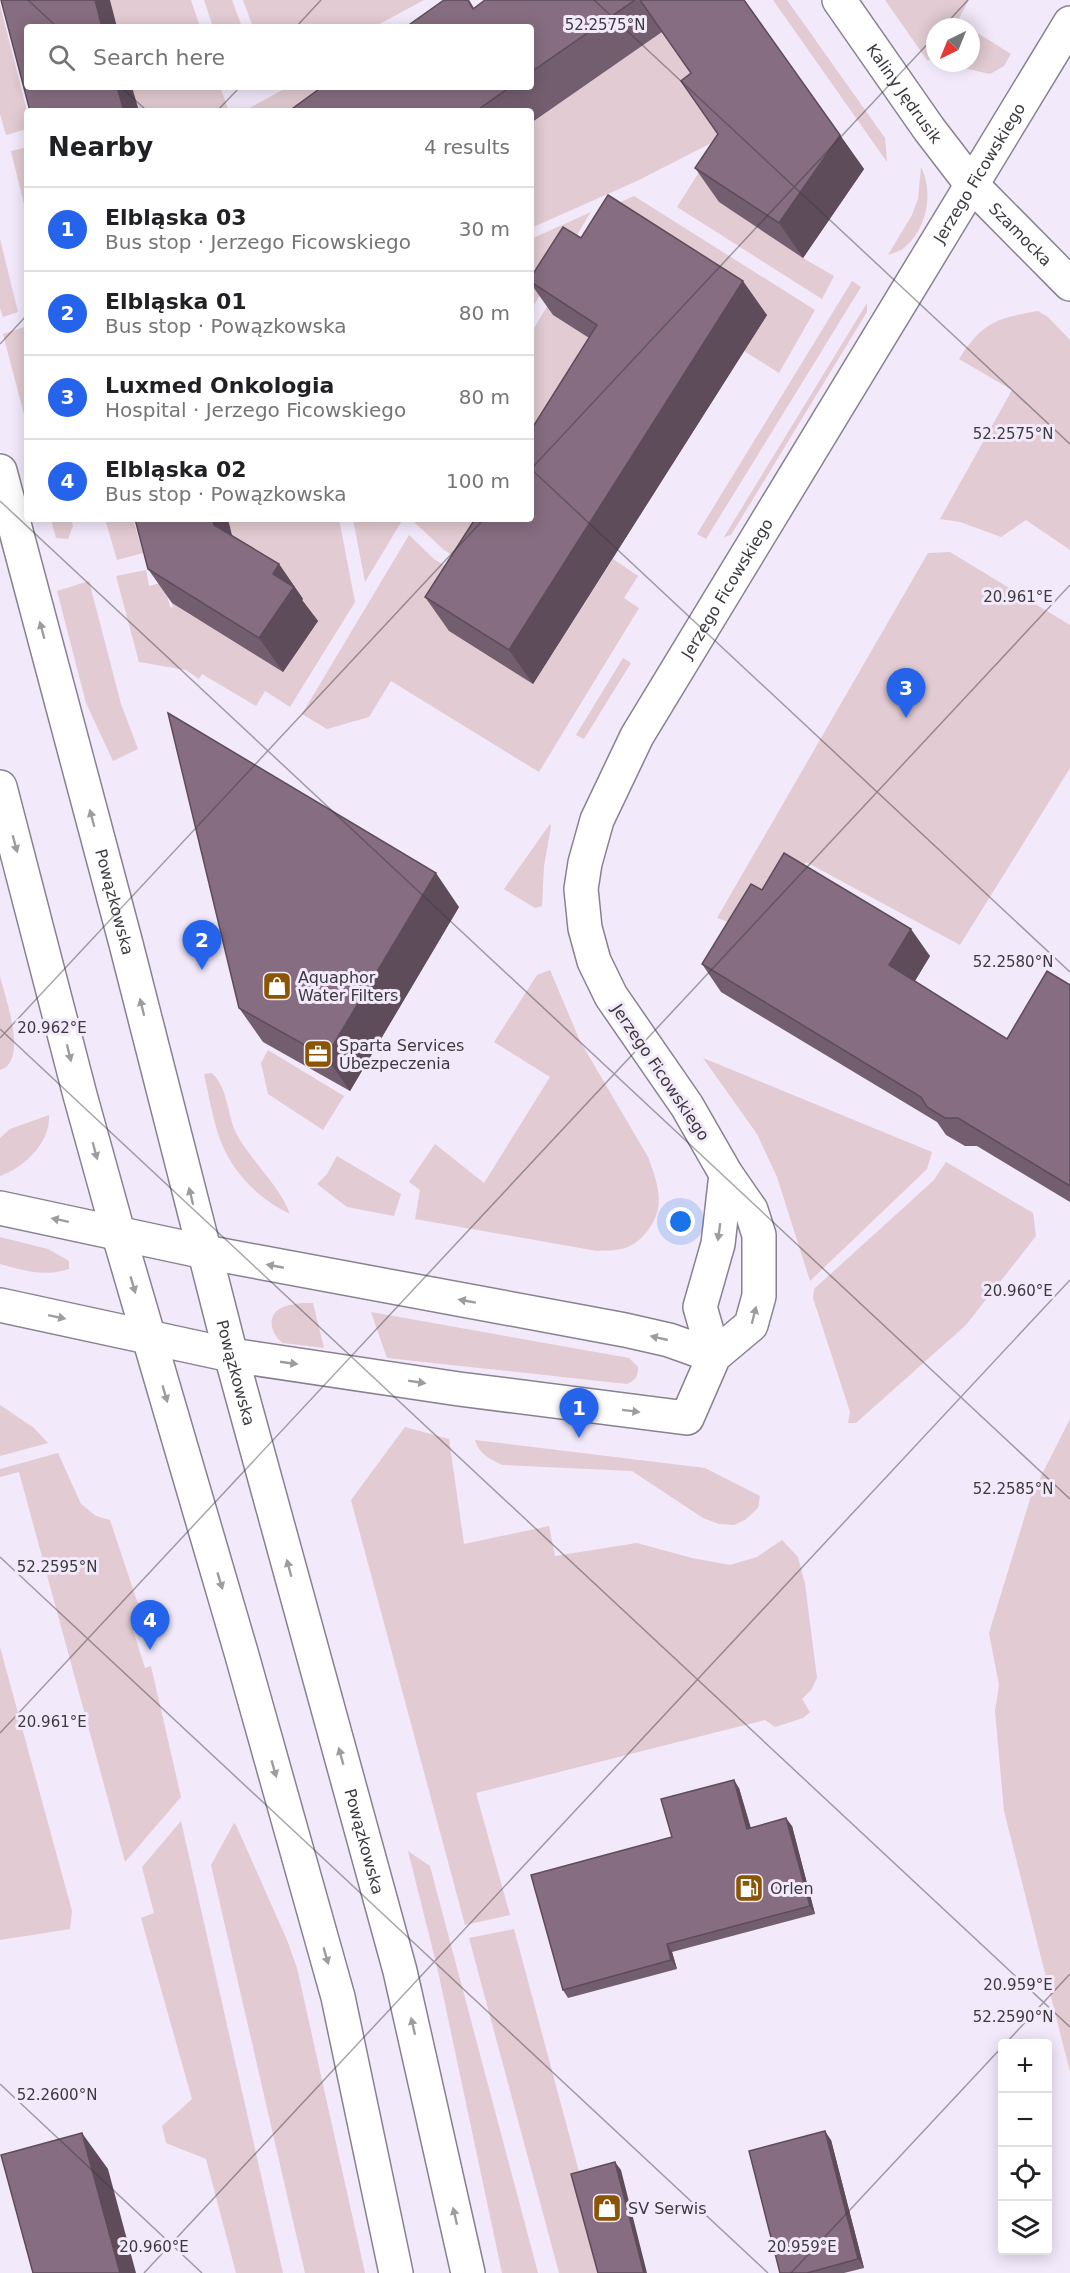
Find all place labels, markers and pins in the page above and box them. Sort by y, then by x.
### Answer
pin: 3 [886,668,926,718]
pin: 2 [182,920,222,970]
place label: Aquaphor Water Filters [298,968,398,1005]
shop icon: Aquaphor Water Filters [261,970,293,1002]
place label: Sparta Services Ubezpeczenia [339,1036,464,1073]
office icon: Sparta Services Ubezpeczenia [302,1038,334,1070]
pin: 1 [560,1388,598,1438]
pin: 4 [130,1600,170,1650]
fuel station icon: Orlen [733,1872,765,1904]
place label: Orlen [770,1879,814,1898]
shop icon: SV Serwis [591,2192,623,2224]
place label: SV Serwis [628,2199,707,2218]

